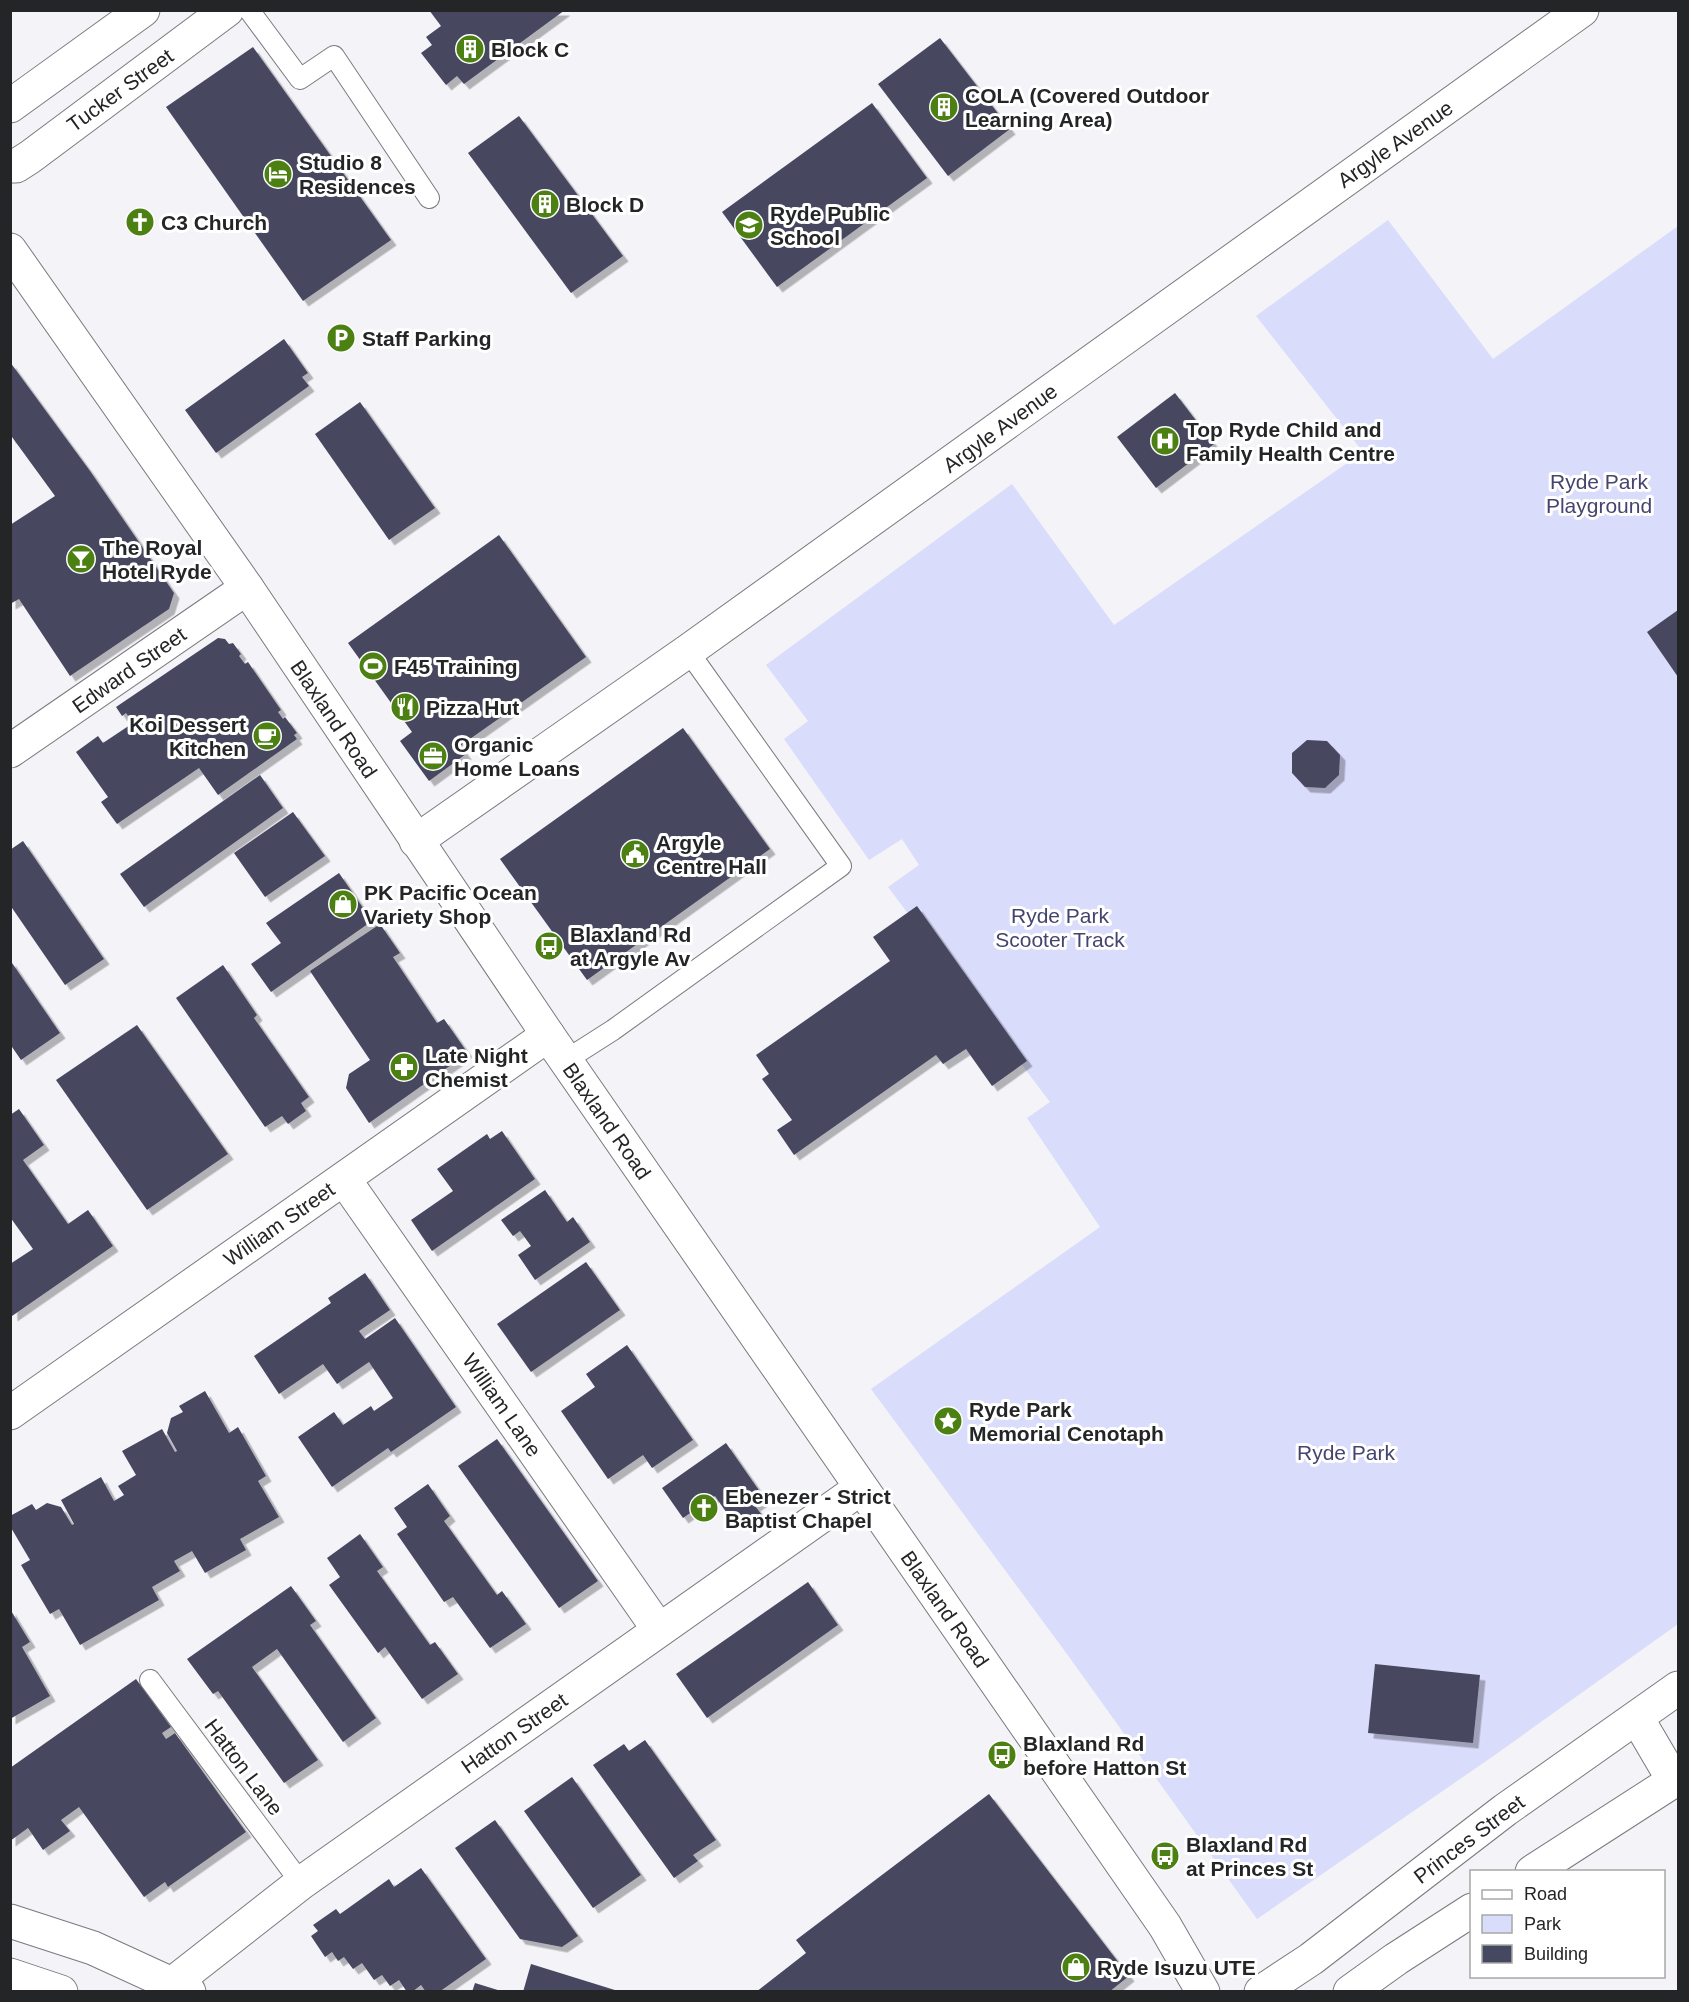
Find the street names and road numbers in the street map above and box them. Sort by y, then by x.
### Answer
street label: Tucker Street [63,44,178,136]
street label: Argyle Avenue [1333,96,1457,192]
street label: Argyle Avenue [939,379,1061,477]
street label: Edward Street [68,622,190,718]
street label: Blaxland Road [286,656,382,782]
street label: Blaxland Road [558,1058,656,1184]
street label: William Street [219,1177,339,1271]
street label: William Lane [458,1349,546,1461]
street label: Blaxland Road [896,1546,994,1672]
street label: Hatton Street [457,1688,571,1778]
street label: Hatton Lane [200,1714,288,1820]
street label: Princes Street [1409,1790,1529,1888]

